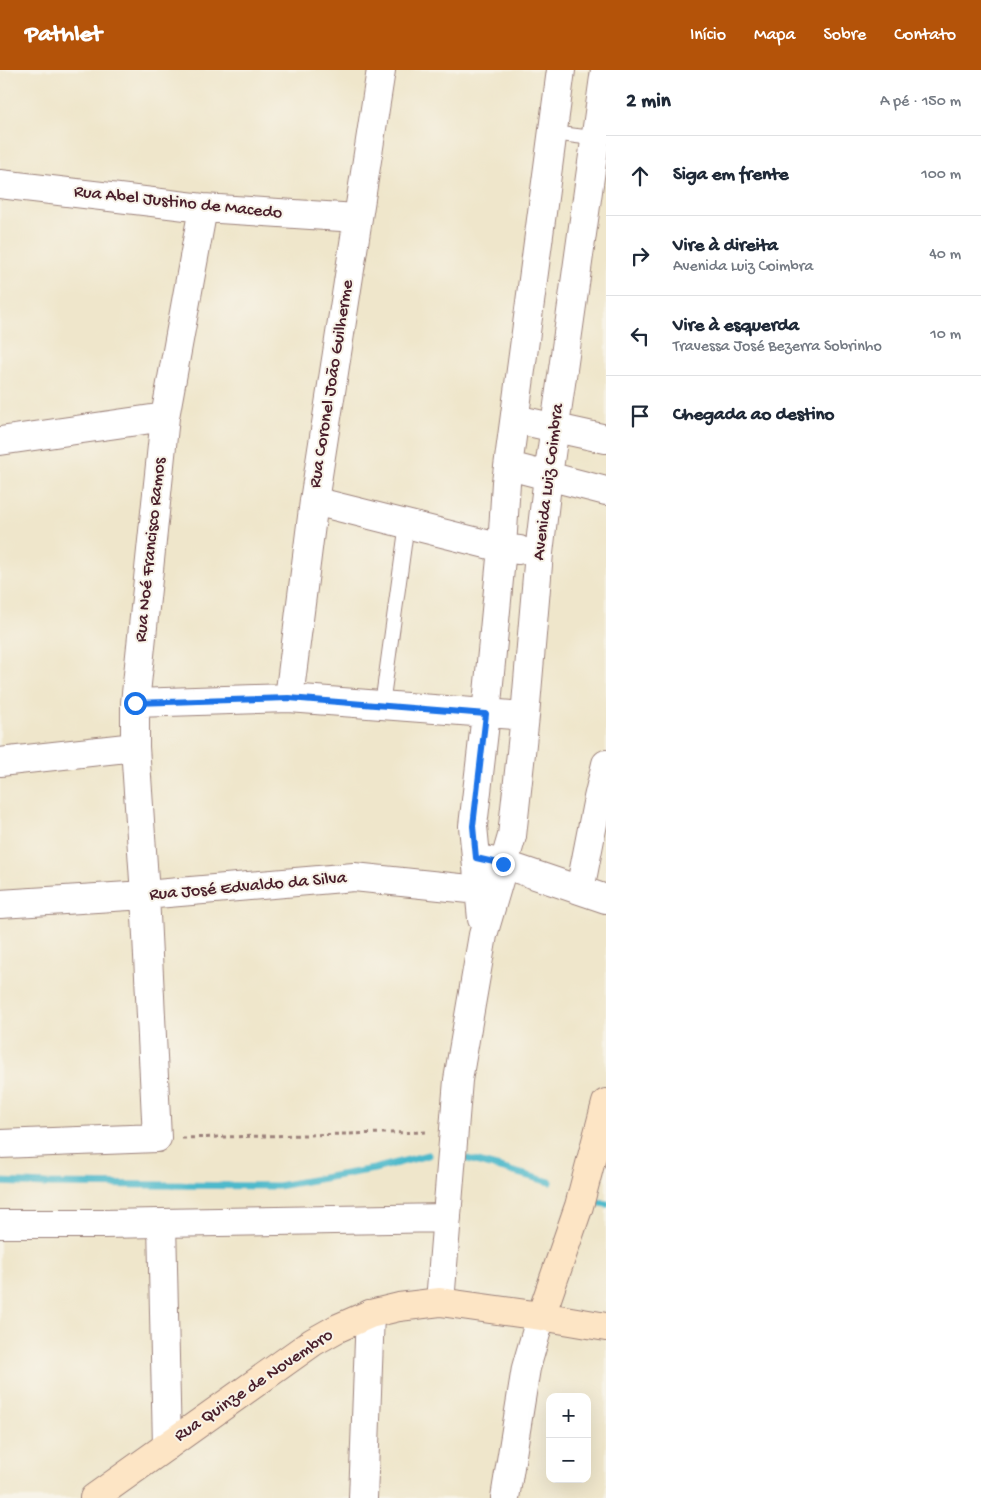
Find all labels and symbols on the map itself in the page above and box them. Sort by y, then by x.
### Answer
street label: Rua Abel Justino de Macedo [73,182,283,224]
street label: Rua Coronel João Guilherme [305,278,359,490]
street label: Avenida Luiz Coimbra [529,401,569,562]
street label: Rua Noé Francisco Ramos [131,455,171,643]
route start [124,692,147,715]
route end [492,853,515,876]
street label: Rua José Edvaldo da Silva [148,868,349,906]
street label: Rua Quinze de Novembro [171,1325,337,1447]

